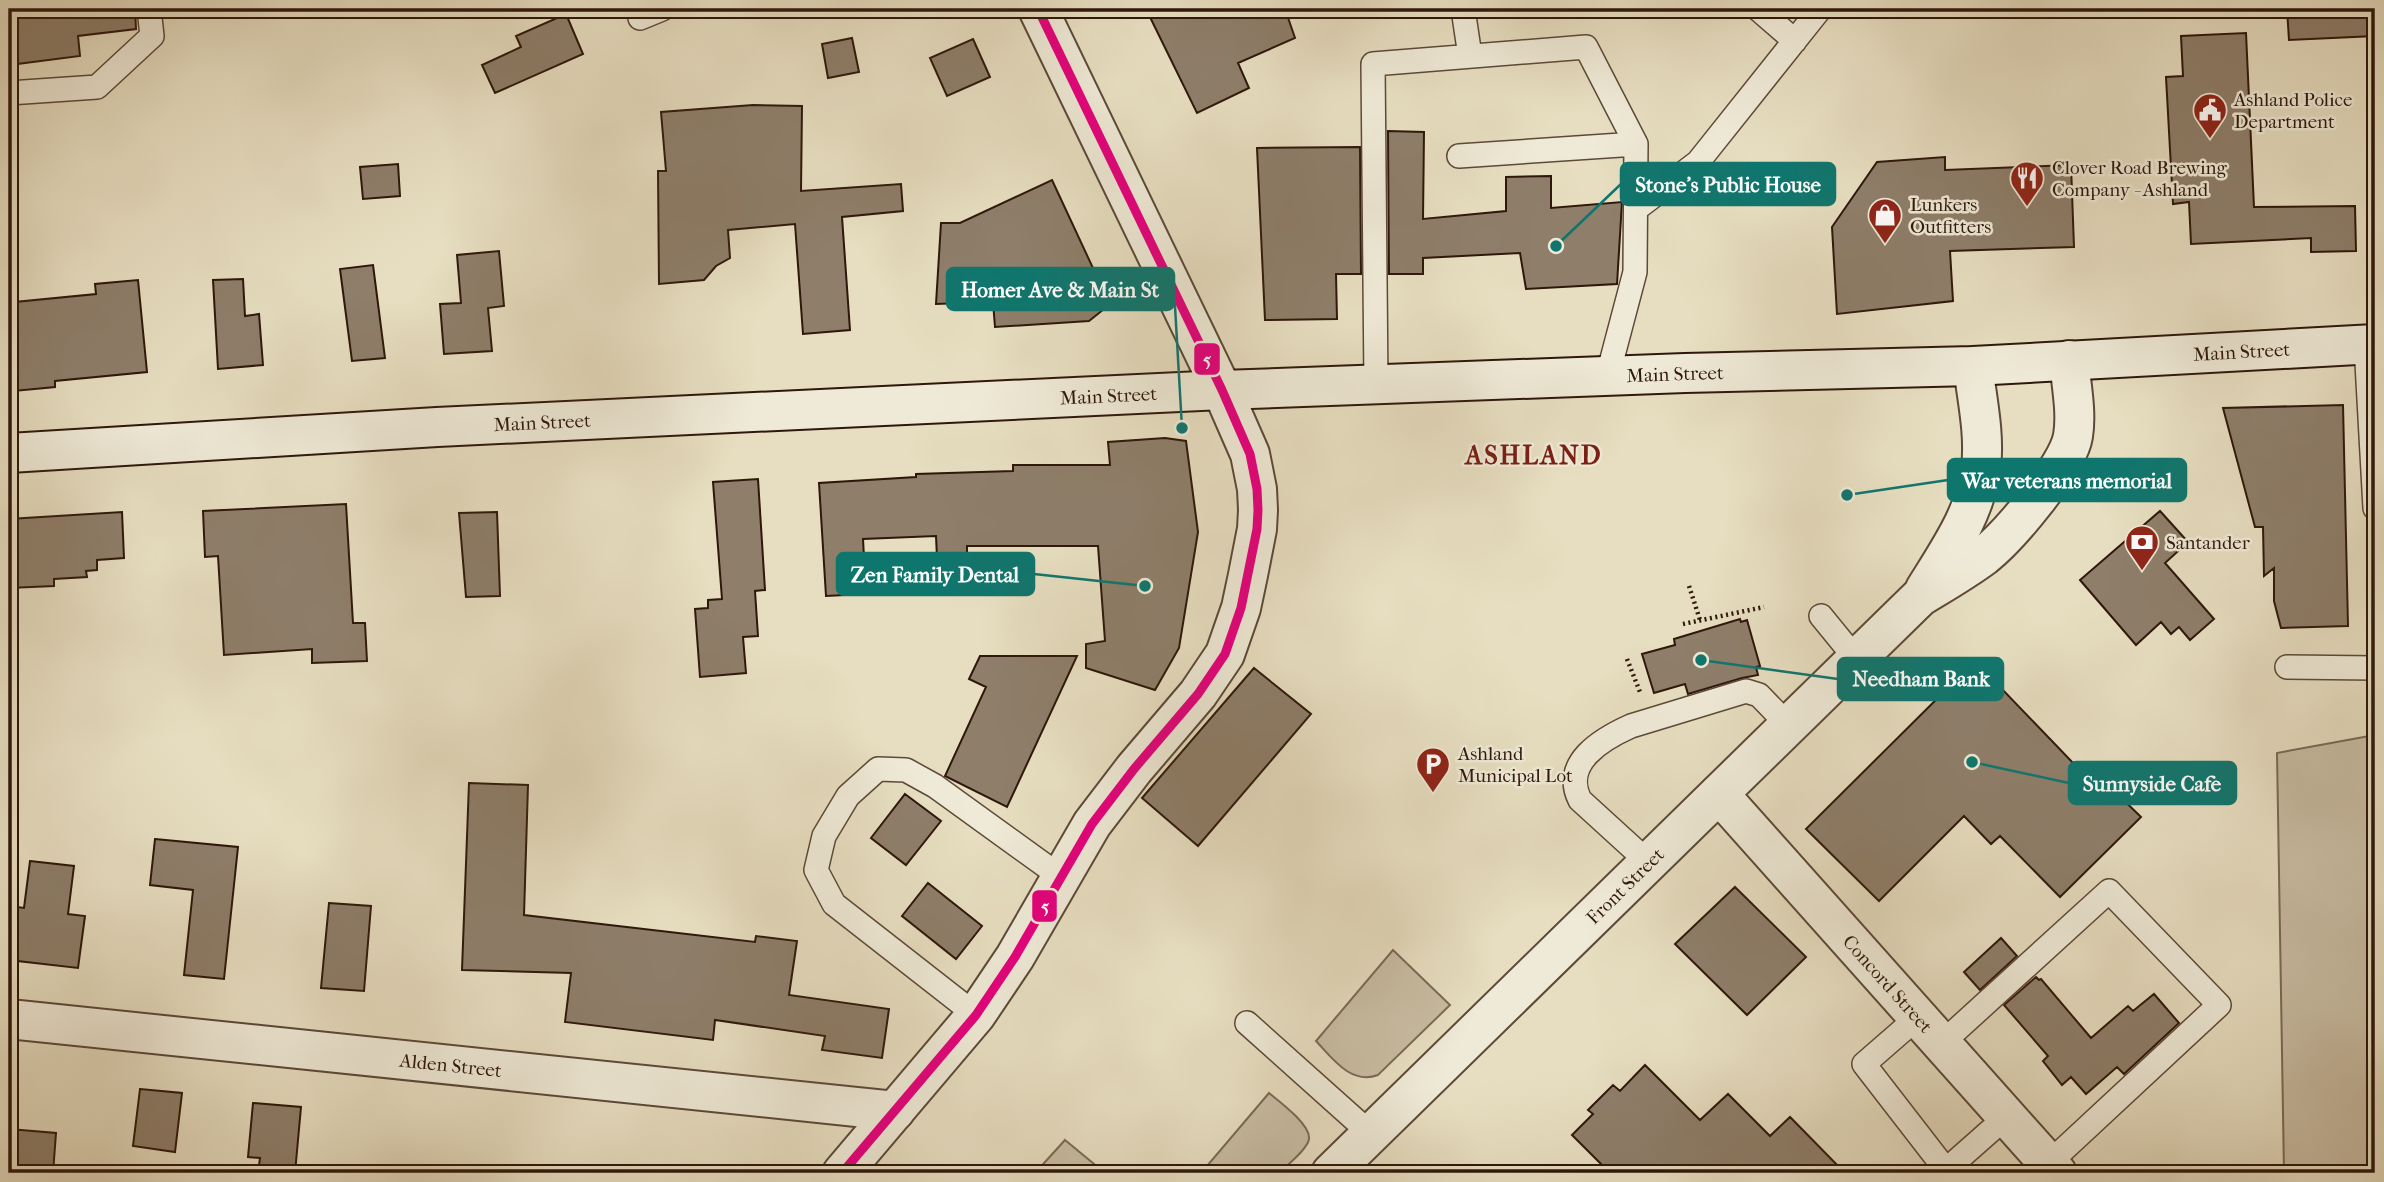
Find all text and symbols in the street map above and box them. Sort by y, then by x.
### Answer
place label: Ashland Police Department [2233,89,2352,133]
public building icon: Ashland Police Department [2191,91,2229,140]
place label: Clover Road Brewing Company - Ashland [2052,157,2228,201]
restaurant icon: Clover Road Brewing Company - Ashland [2008,159,2046,208]
callout: Stone's Public House [1621,163,1835,205]
text: Stone's Public House [1635,173,1821,197]
place label: Lunkers Outfitters [1910,194,1991,238]
shop icon: Lunkers Outfitters [1866,196,1904,245]
callout: Homer Ave & Main St [947,268,1174,310]
text: Homer Ave & Main St [961,278,1160,302]
street label: Main Street [2193,339,2291,366]
line badge: 5 [1193,342,1221,376]
text: 5 [1203,349,1211,371]
street label: Main Street [1626,362,1724,387]
street label: Main Street [1059,383,1158,410]
street label: Main Street [493,410,591,436]
district label: ASHLAND [1463,440,1603,471]
callout: War veterans memorial [1948,459,2186,501]
text: War veterans memorial [1961,469,2172,493]
bank icon: Santander [2123,523,2161,572]
place label: Santander [2166,532,2251,554]
callout: Zen Family Dental [837,553,1034,595]
text: Zen Family Dental [851,563,1019,587]
callout: Needham Bank [1838,658,2003,700]
text: Needham Bank [1852,667,1991,691]
place label: Ashland Municipal Lot [1457,743,1573,787]
parking icon: Ashland Municipal Lot [1414,745,1452,794]
callout: Sunnyside Cafe [2069,762,2236,804]
text: Sunnyside Cafe [2083,772,2222,796]
street label: Front Street [1582,844,1669,929]
line badge: 5 [1031,889,1058,923]
text: 5 [1041,896,1049,918]
street label: Concord Street [1838,931,1937,1038]
street label: Alden Street [397,1050,503,1082]

